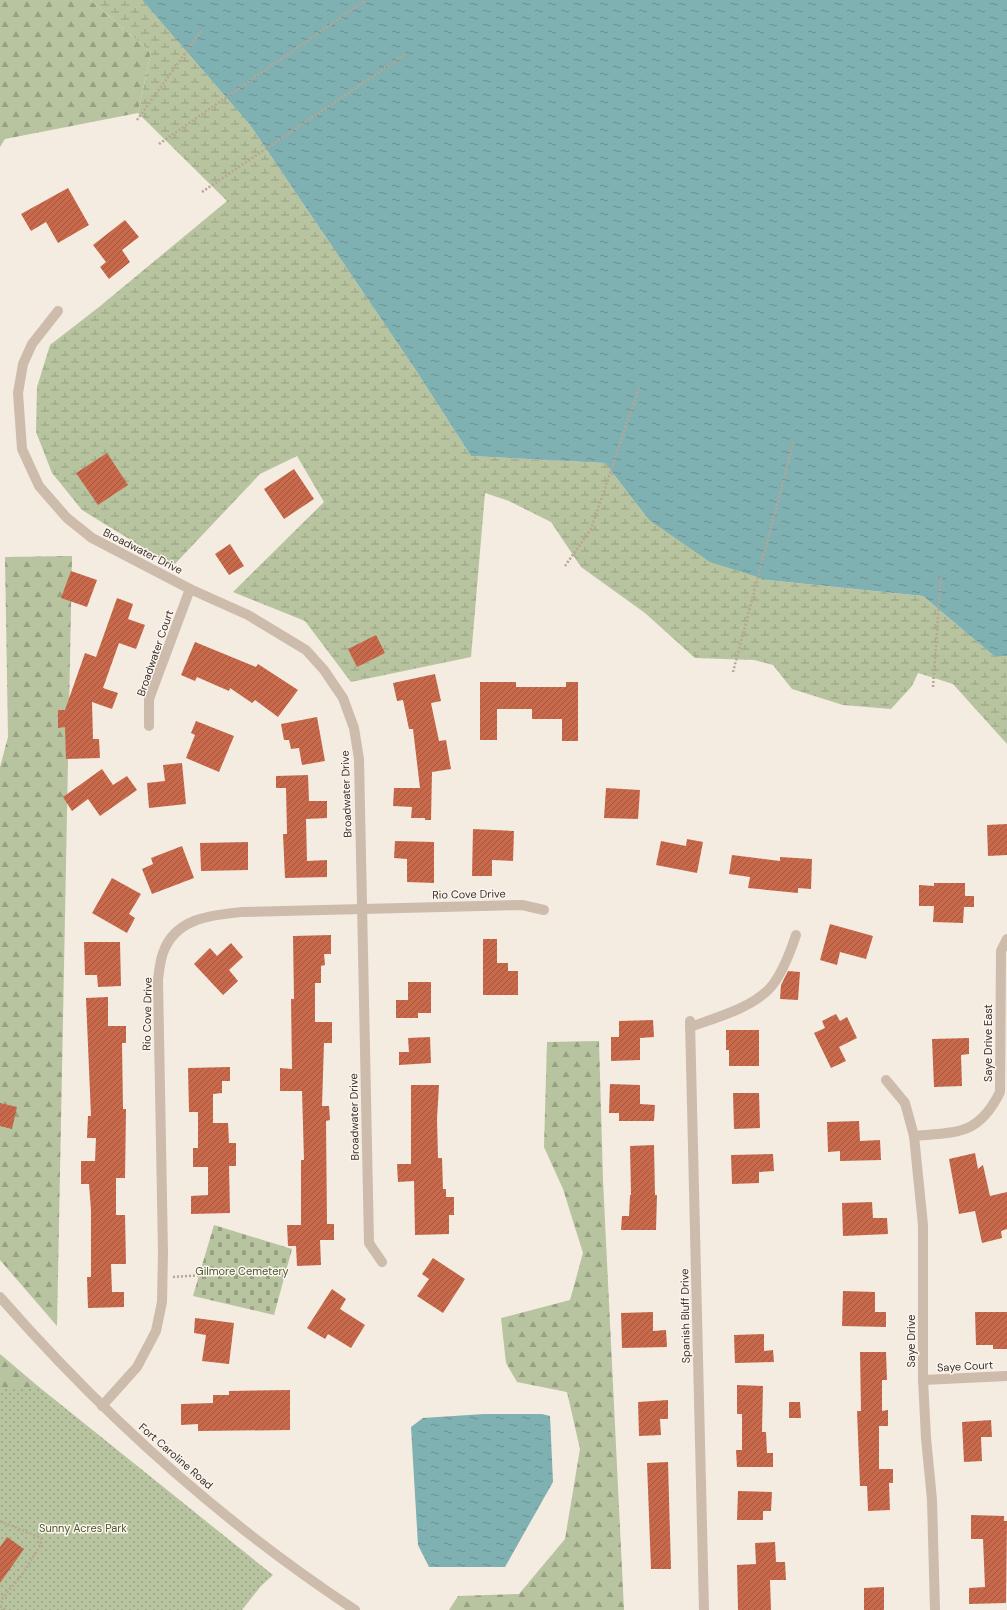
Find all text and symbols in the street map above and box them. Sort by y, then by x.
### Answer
street label: Broadwater Drive [101,525,185,577]
street label: Broadwater Court [134,608,176,698]
street label: Broadwater Drive [337,750,355,838]
street label: Rio Cove Drive [432,886,506,902]
street label: Rio Cove Drive [139,977,155,1051]
street label: Saye Drive East [981,1004,995,1082]
street label: Broadwater Drive [346,1073,362,1161]
park label: Gilmore Cemetery [195,1264,289,1278]
street label: Spanish Bluff Drive [677,1268,693,1364]
street label: Saye Drive [904,1314,918,1368]
street label: Saye Court [937,1358,993,1374]
street label: Fort Caroline Road [136,1420,216,1492]
park label: Sunny Acres Park [39,1521,127,1535]

